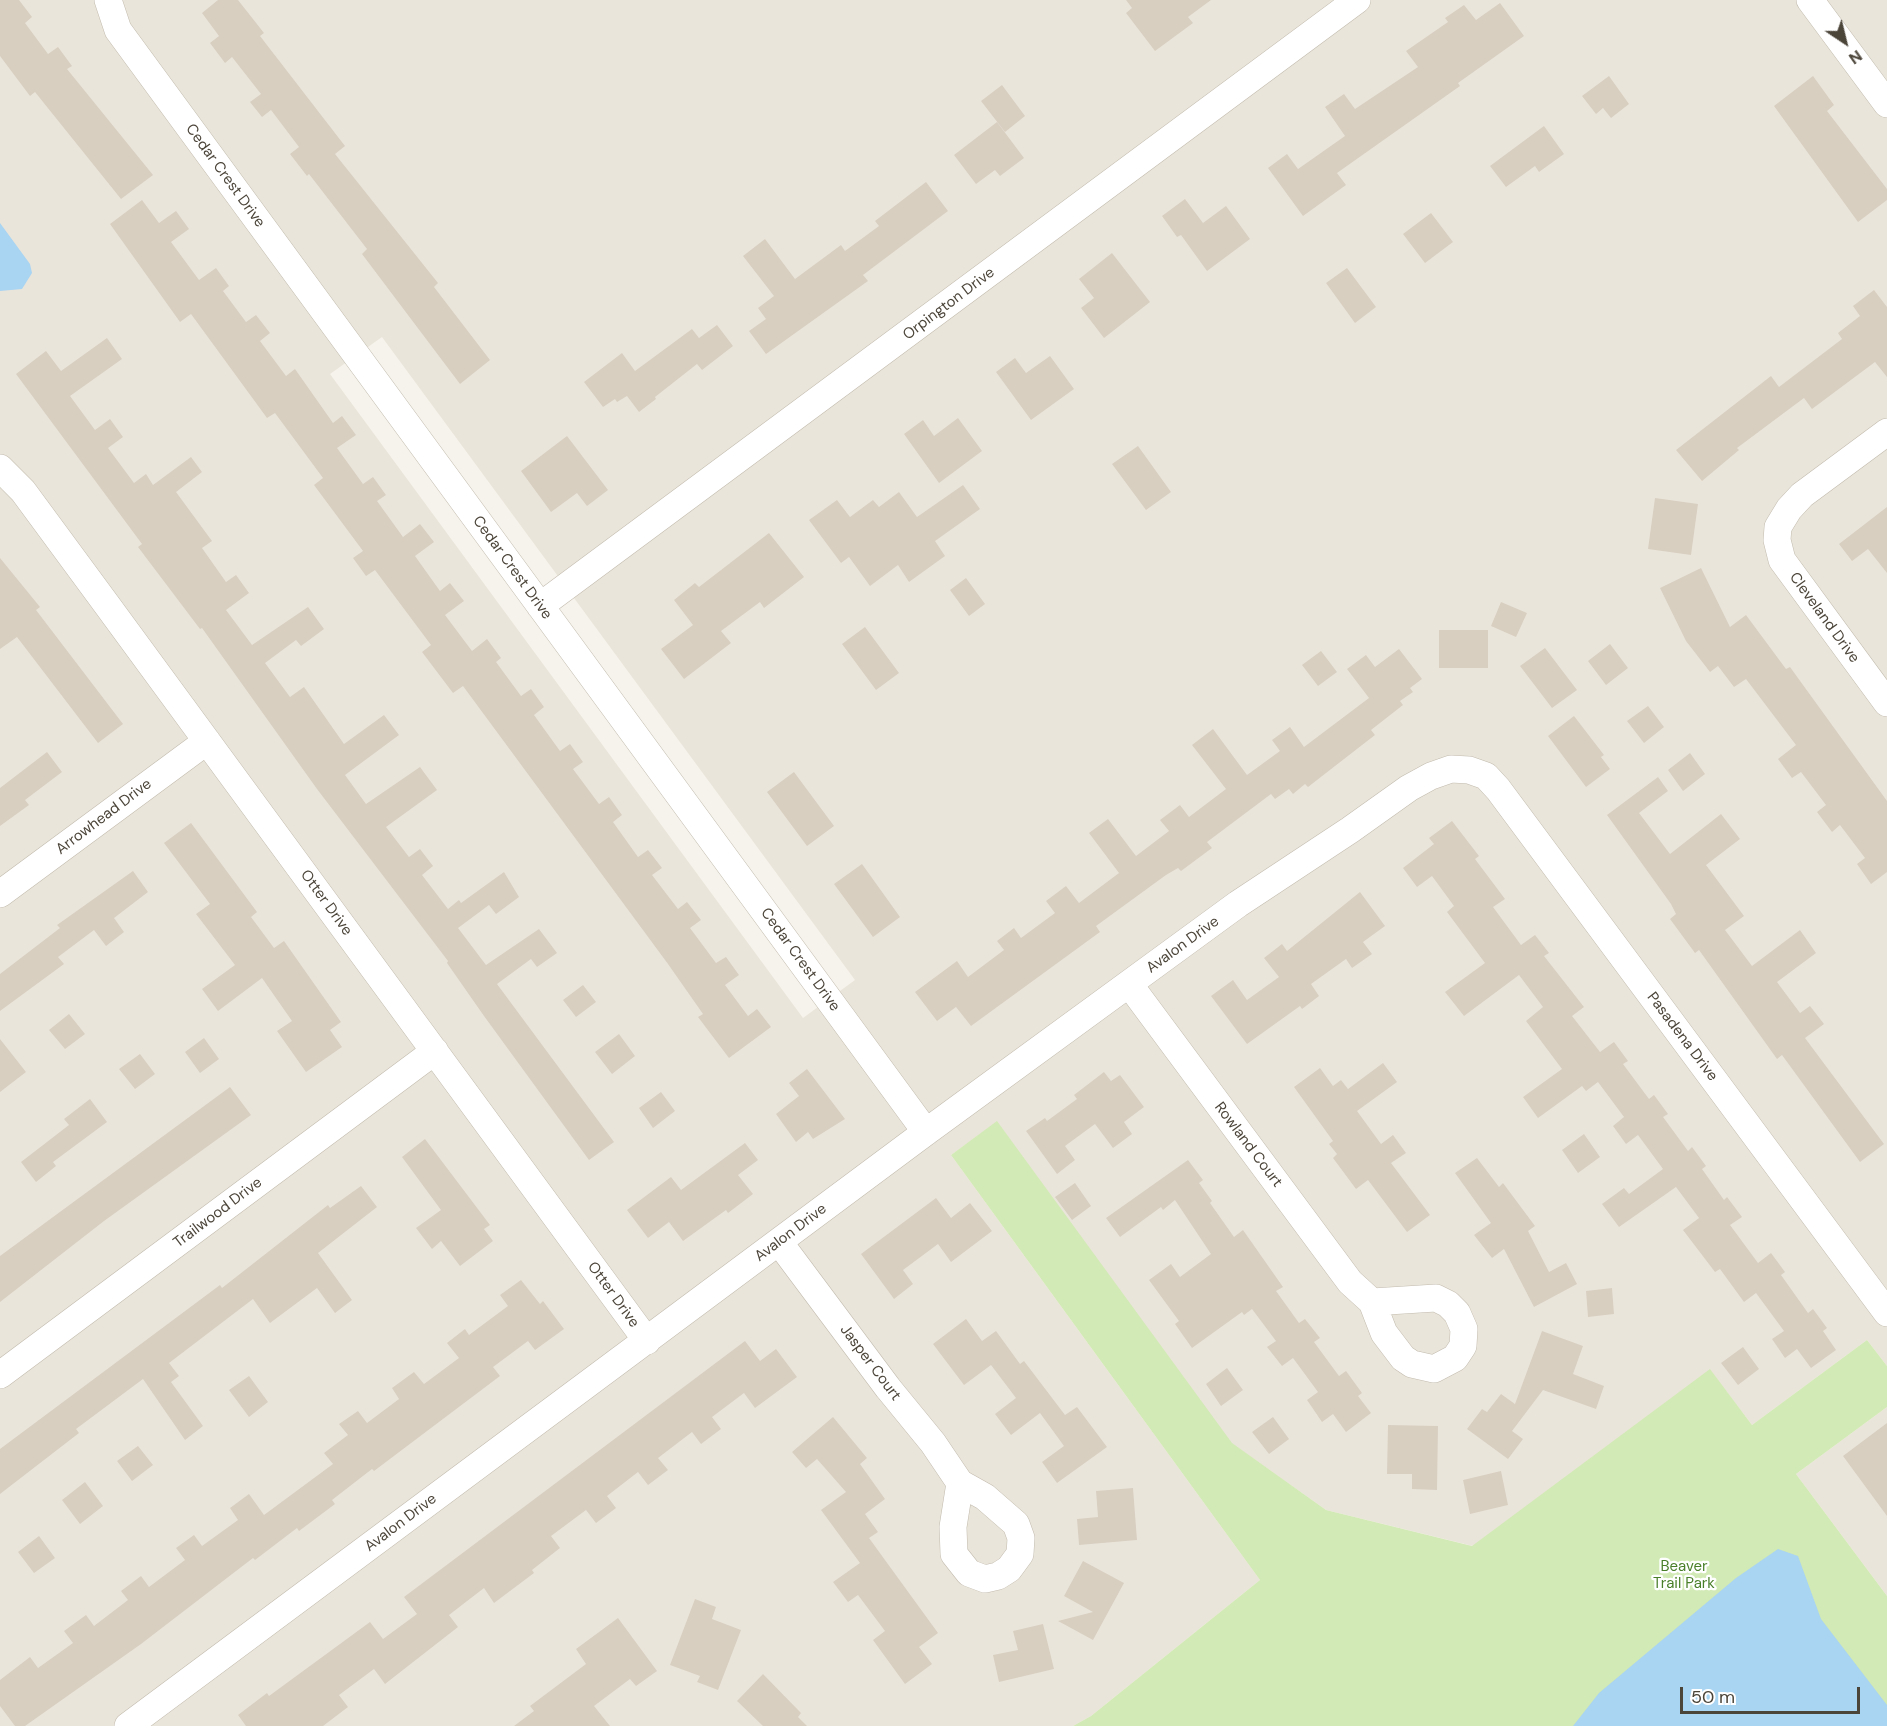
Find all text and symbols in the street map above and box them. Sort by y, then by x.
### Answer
north arrow [1815,12,1875,72]
text: N [1845,45,1866,69]
street label: Cedar Crest Drive [181,121,269,231]
street label: Orpington Drive [900,264,998,344]
street label: Cedar Crest Drive [468,513,556,623]
street label: Cleveland Drive [1785,569,1863,667]
street label: Arrowhead Drive [53,775,155,859]
street label: Otter Drive [296,867,356,939]
street label: Cedar Crest Drive [756,905,844,1015]
street label: Avalon Drive [1143,913,1223,977]
street label: Pasadena Drive [1643,989,1721,1085]
street label: Rowland Court [1210,1099,1286,1191]
street label: Trailwood Drive [170,1174,266,1252]
street label: Avalon Drive [752,1200,830,1266]
street label: Otter Drive [583,1259,643,1331]
street label: Jasper Court [836,1322,904,1404]
street label: Avalon Drive [362,1490,440,1556]
park label: Beaver Trail Park [1653,1558,1715,1593]
scale bar [1683,1675,1863,1713]
text: 50 m [1691,1685,1735,1709]

